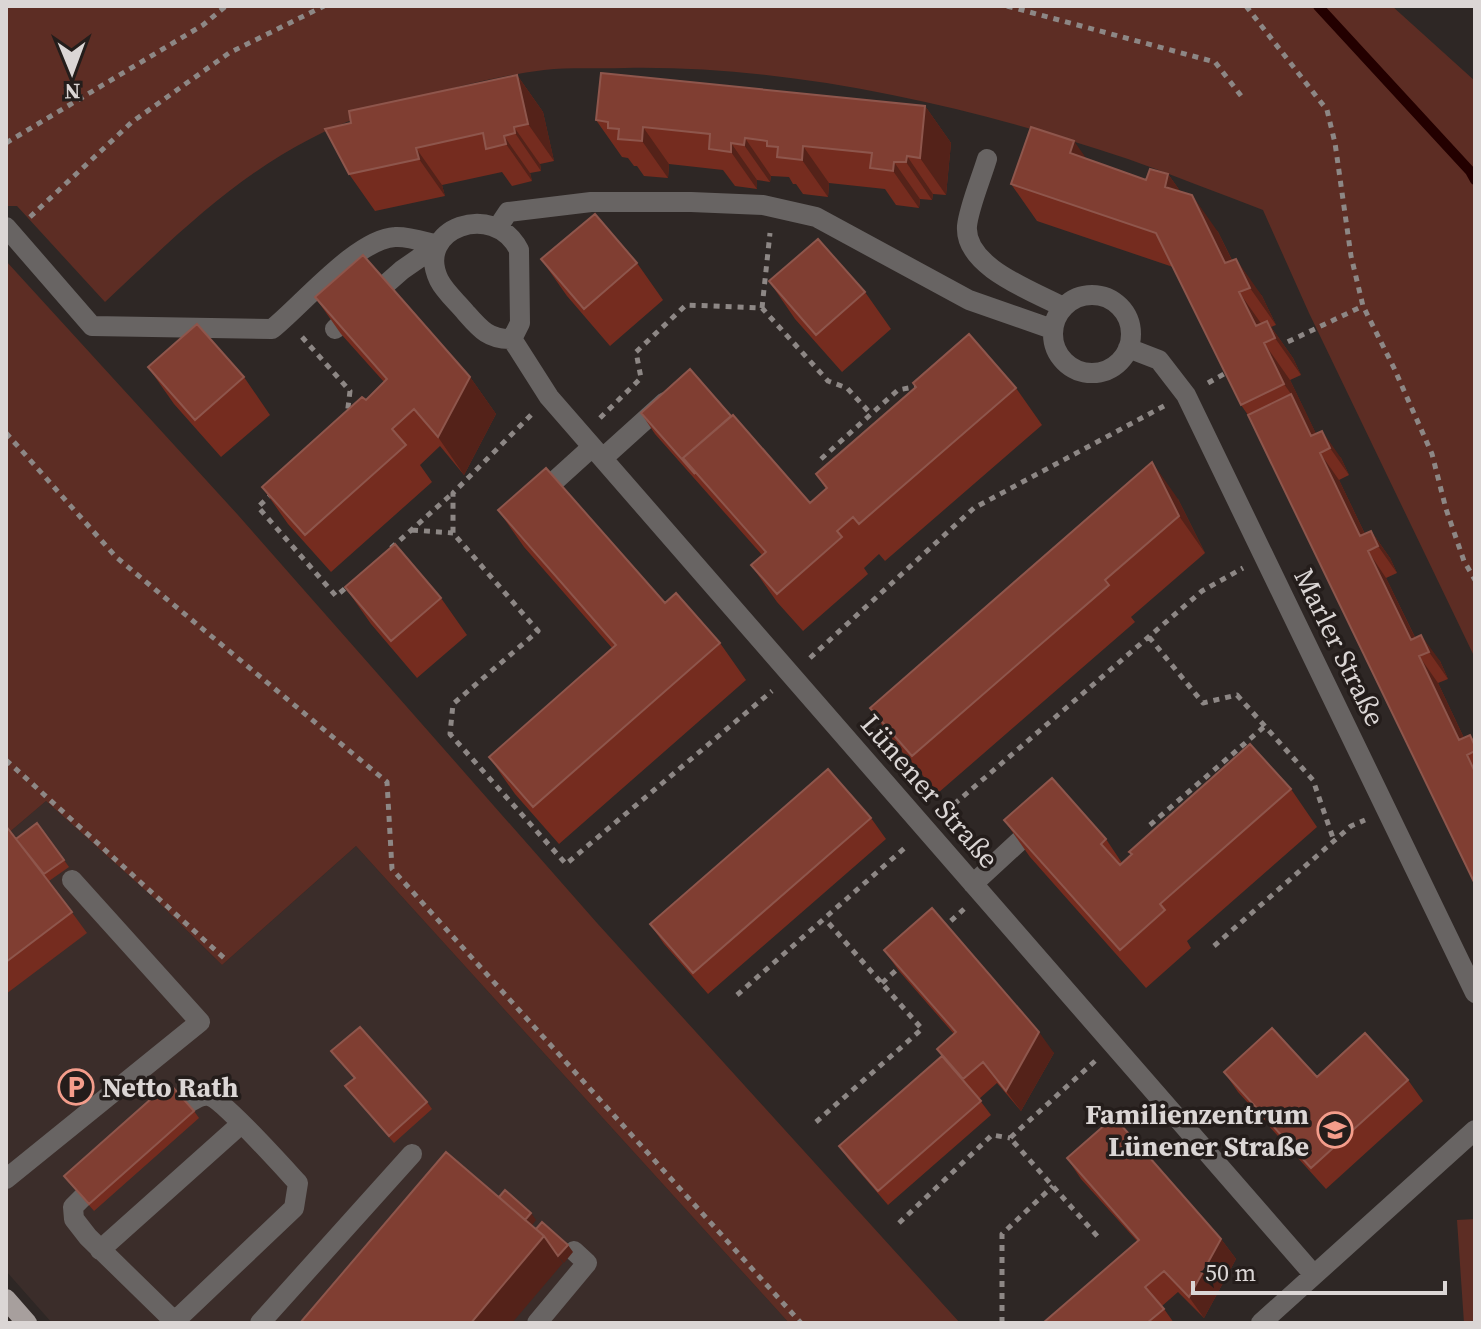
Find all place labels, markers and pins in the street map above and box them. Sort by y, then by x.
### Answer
parking icon: Netto Rath [57,1068,95,1106]
place label: Netto Rath [102,1068,239,1106]
place label: Familienzentrum Lünener Straße [1085,1095,1309,1165]
school or university icon: Familienzentrum Lünener Straße [1316,1111,1354,1149]

